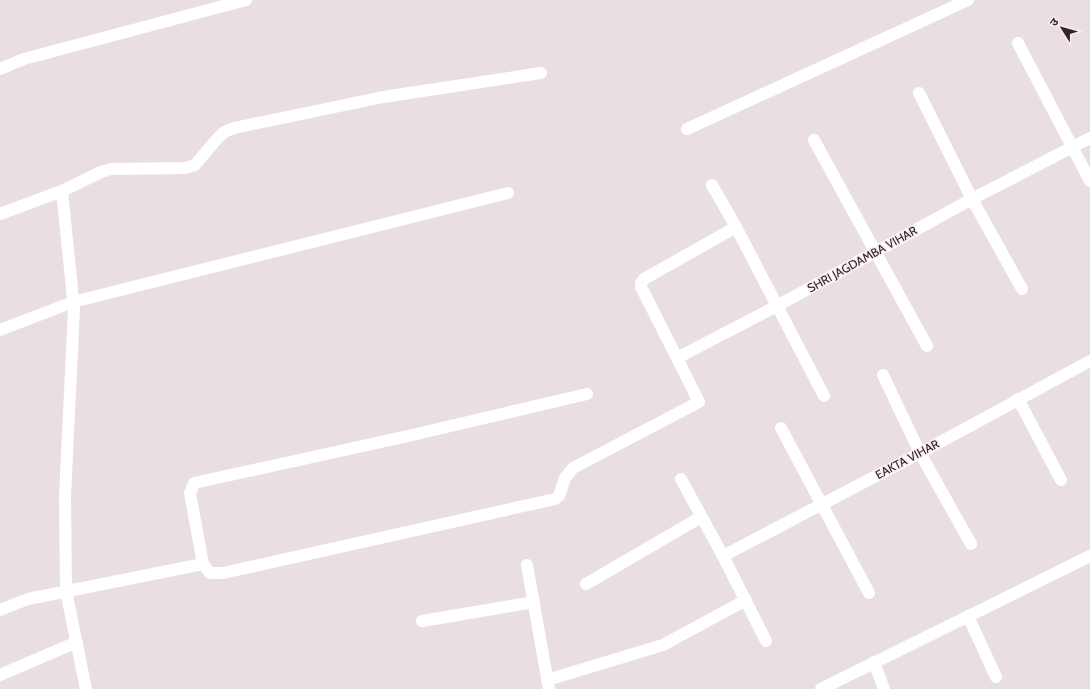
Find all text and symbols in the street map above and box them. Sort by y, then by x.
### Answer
north arrow [1042,8,1082,48]
text: उ [1046,15,1062,29]
street label: SHRI JAGDAMBA VIHAR [804,222,920,295]
street label: EAKTA VIHAR [873,436,942,482]

